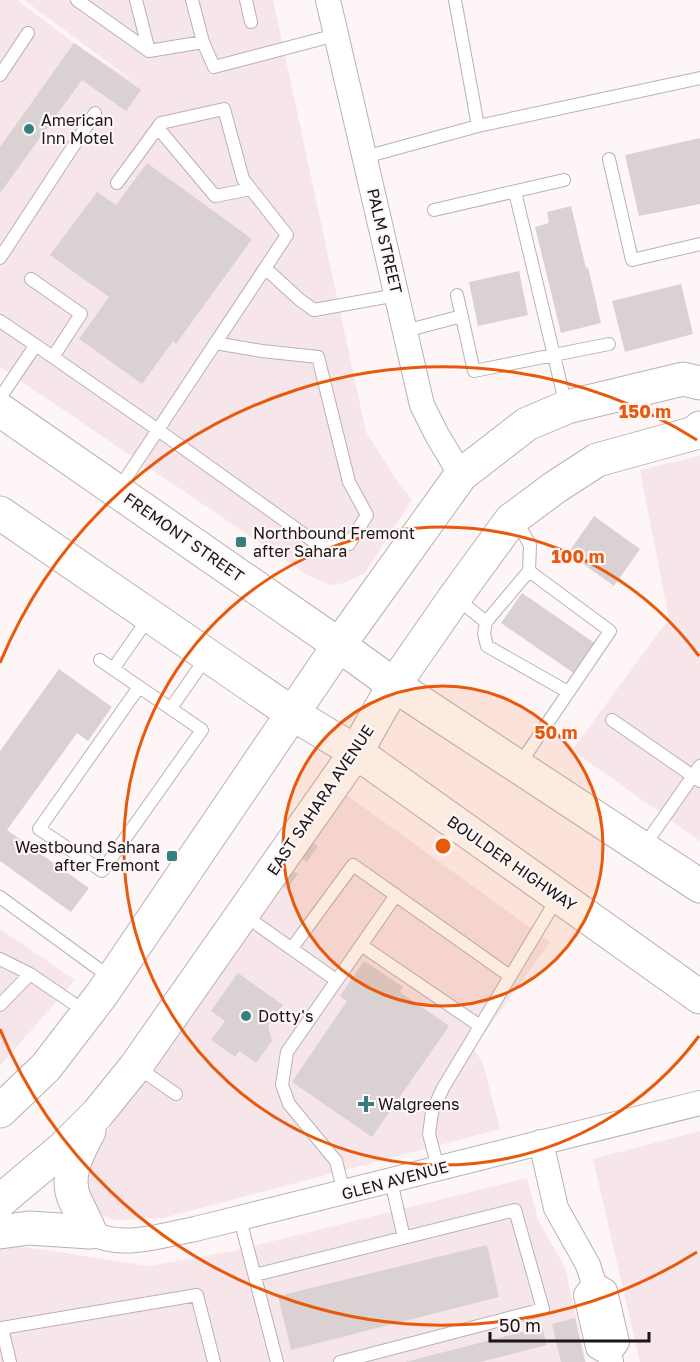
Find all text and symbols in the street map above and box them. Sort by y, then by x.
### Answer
place label: American Inn Motel [41,110,114,148]
marker: American Inn Motel [22,122,36,136]
street label: PALM STREET [363,186,407,296]
text: 150 m [619,400,671,422]
street label: FREMONT STREET [120,488,248,586]
place label: Northbound Fremont after Sahara [253,523,415,561]
marker: Northbound Fremont after Sahara [234,535,248,549]
text: 100 m [552,545,604,567]
street label: EAST SAHARA AVENUE [262,721,378,879]
text: 50 m [535,721,577,743]
street label: BOULDER HIGHWAY [443,811,581,916]
centre of rings [433,836,453,856]
place label: Westbound Sahara after Fremont [15,837,160,875]
marker: Westbound Sahara after Fremont [165,849,179,863]
place label: Dotty's [258,1006,313,1026]
marker: Dotty's [239,1009,253,1023]
place label: Walgreens [378,1094,460,1114]
marker: Walgreens [359,1097,373,1111]
street label: GLEN AVENUE [339,1156,451,1204]
scale bar [490,1305,649,1343]
text: 50 m [499,1314,541,1336]

